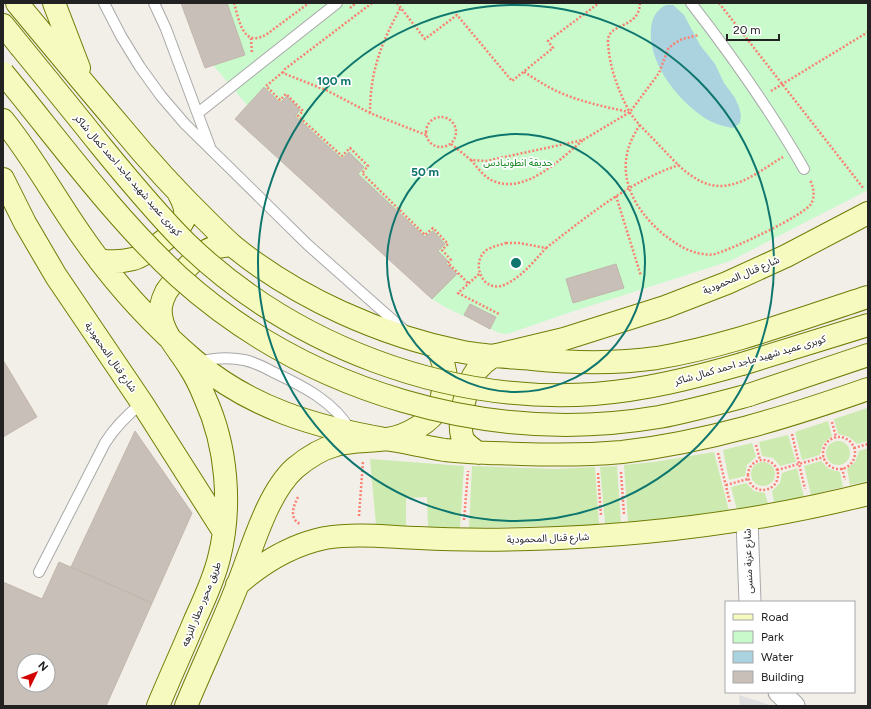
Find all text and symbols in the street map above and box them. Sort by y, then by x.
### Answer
scale bar [727,16,779,42]
text: 20 m [733,23,761,37]
text: 100 m [317,74,351,88]
street label: كوبرى عميد شهيد ماجد احمد كمال شاكر [71,111,185,239]
park label: حديقة انطونيادس [483,156,553,169]
text: 50 m [411,165,439,179]
street label: شارع قنال المحمودية [701,253,782,298]
centre of rings [509,256,523,270]
street label: شارع قنال المحمودية [81,320,140,395]
street label: كوبرى عميد شهيد ماجد احمد كمال شاكر [672,332,828,388]
street label: شارع عزبة منسى [740,528,757,594]
street label: شارع قنال المحمودية [507,530,590,547]
street label: طريق محور مطار النزهه [178,559,224,648]
legend [725,601,855,693]
text: Road [761,610,789,624]
text: Park [761,630,784,644]
text: Water [761,650,793,664]
north arrow [16,653,56,693]
text: N [35,659,51,674]
text: Building [761,670,804,684]

